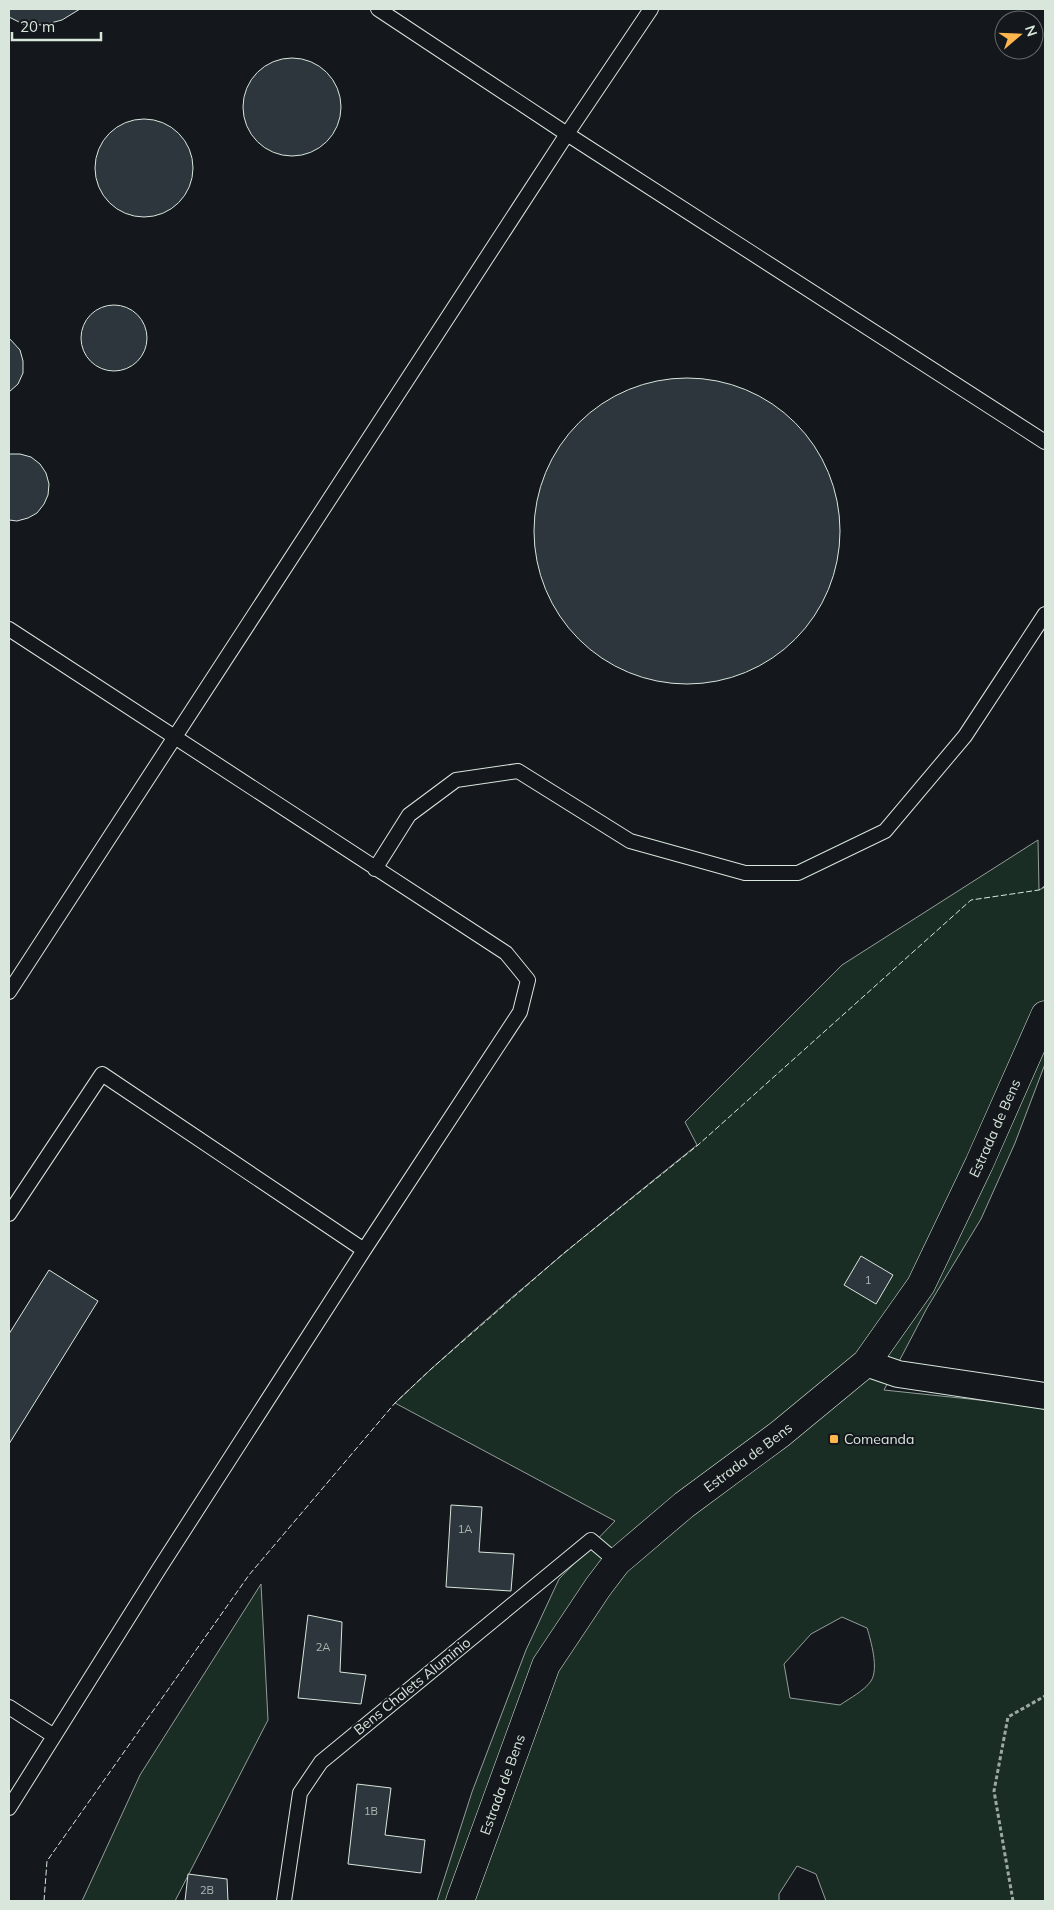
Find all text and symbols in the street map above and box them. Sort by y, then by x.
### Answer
scale bar [12,10,101,42]
north arrow [994,10,1044,60]
text: 20 m [20,17,55,36]
text: N [1021,23,1042,39]
street label: Estrada de Bens [965,1076,1025,1180]
house number: 1 [865,1273,871,1287]
street label: Estrada de Bens [700,1419,796,1496]
place label: Comeanda [844,1430,914,1448]
marker: Comeanda [828,1433,840,1445]
house number: 1A [458,1522,472,1536]
street label: Bens Chalets Aluminio [350,1633,474,1739]
house number: 2A [316,1640,330,1654]
street label: Estrada de Bens [476,1732,529,1837]
house number: 1B [364,1804,378,1818]
house number: 2B [200,1883,214,1897]

